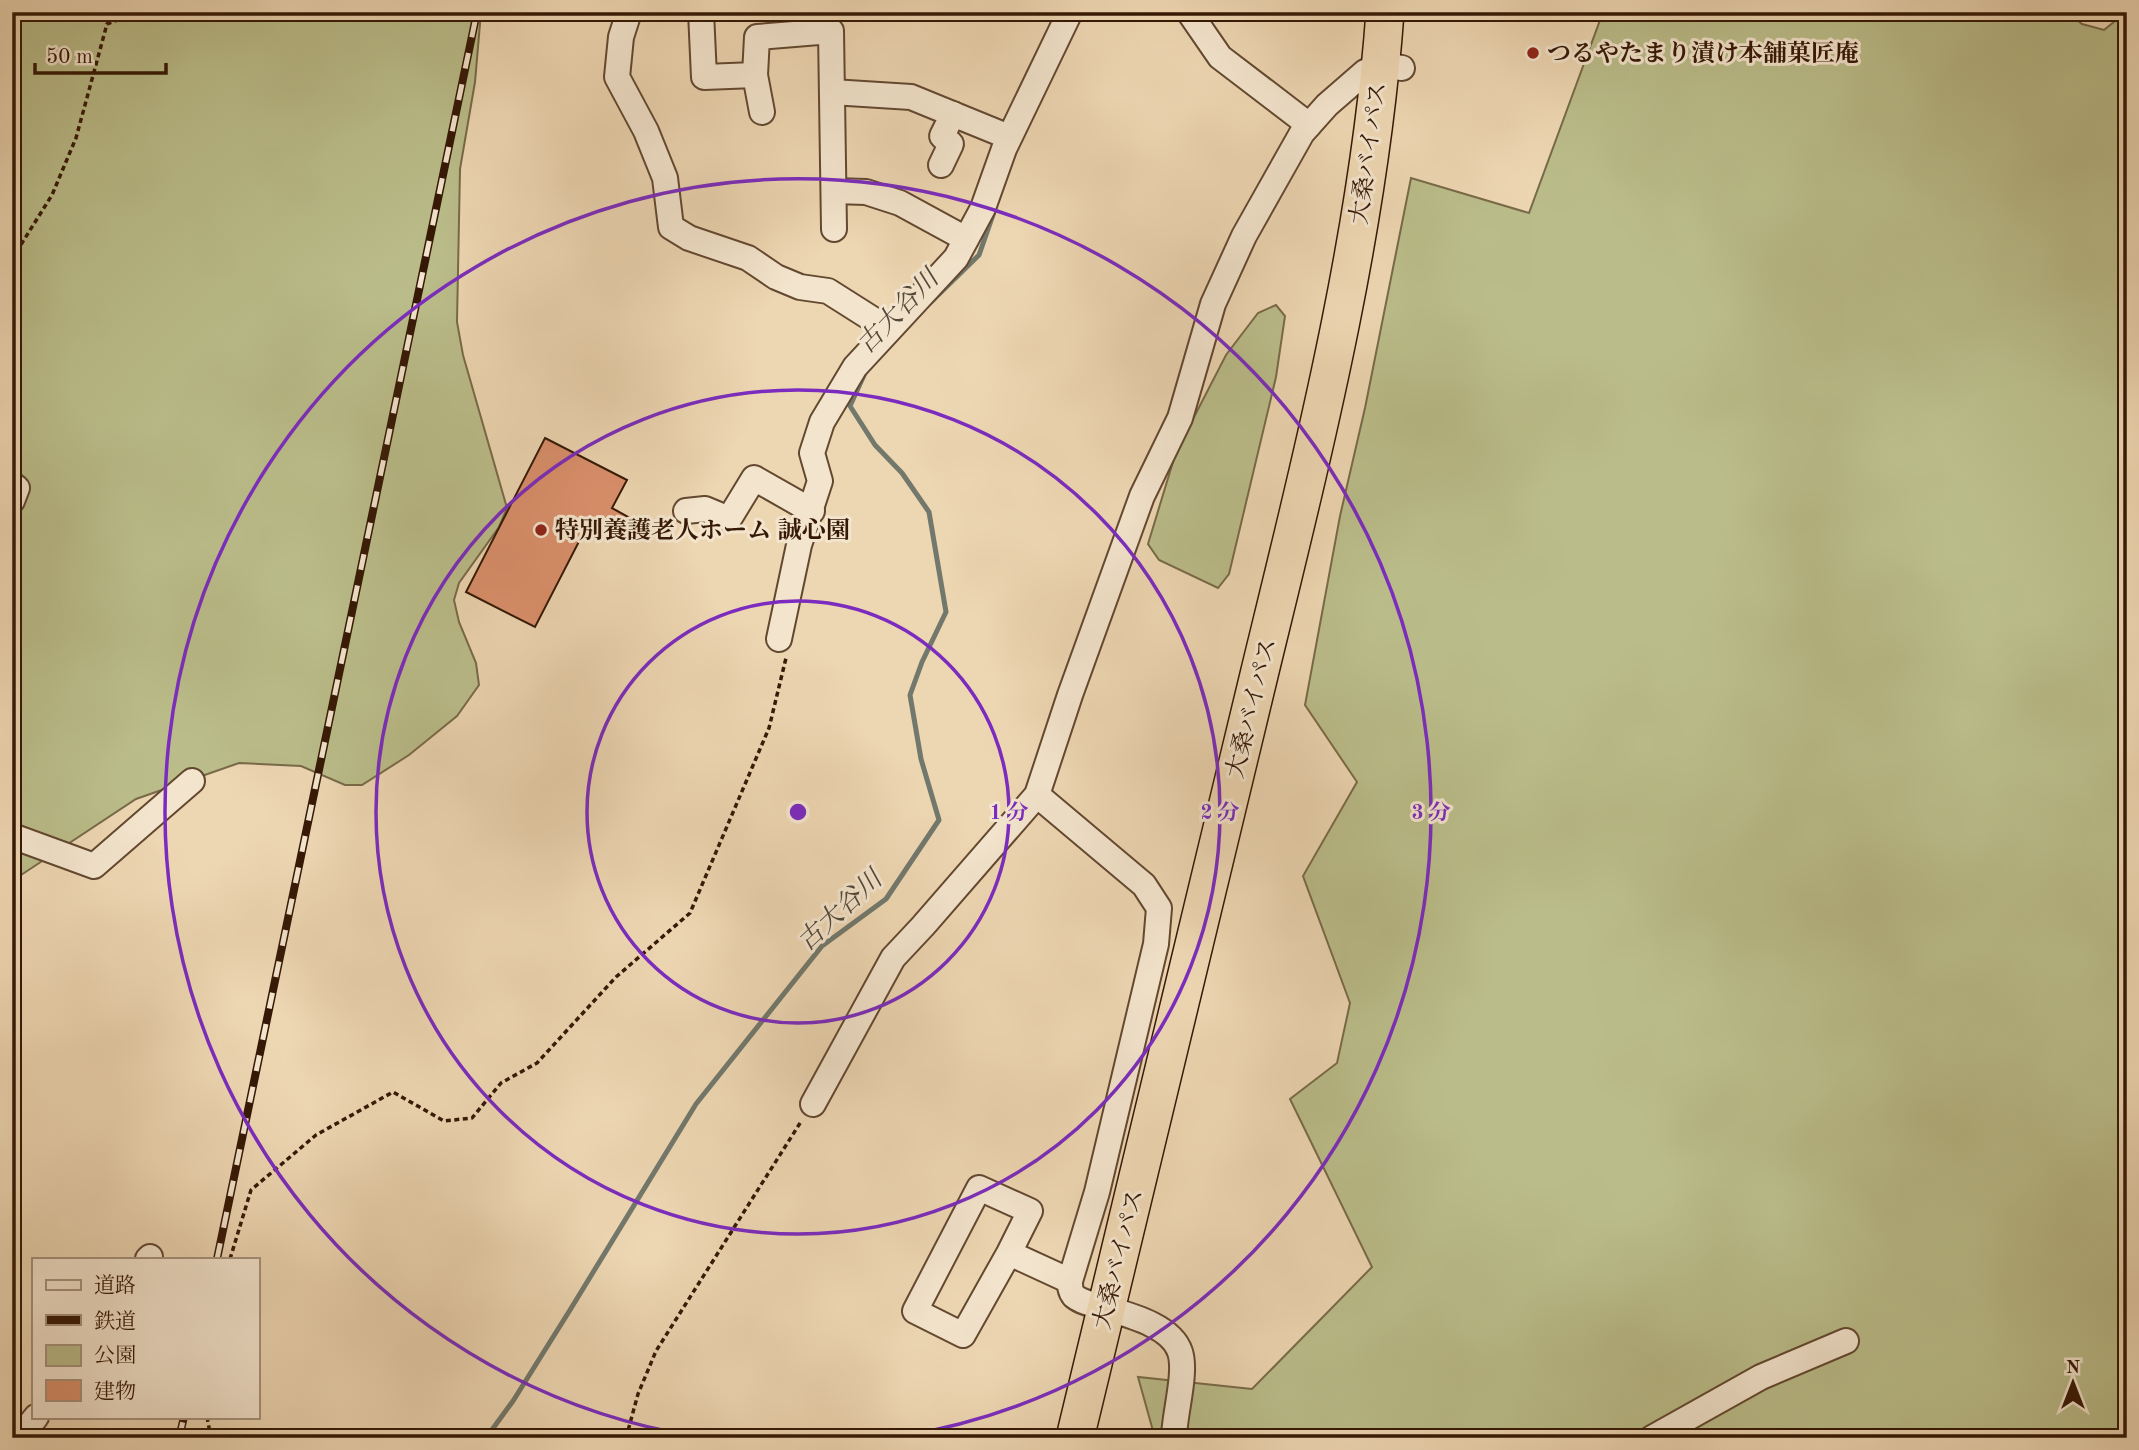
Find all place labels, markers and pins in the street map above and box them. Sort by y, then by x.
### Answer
place label: つるやたまり漬け本舗菓匠庵 [1547,40,1859,67]
marker: つるやたまり漬け本舗菓匠庵 [1525,45,1541,61]
place label: 特別養護老人ホーム 誠心園 [555,517,850,544]
marker: 特別養護老人ホーム 誠心園 [533,522,549,538]
centre of rings [786,800,810,824]

